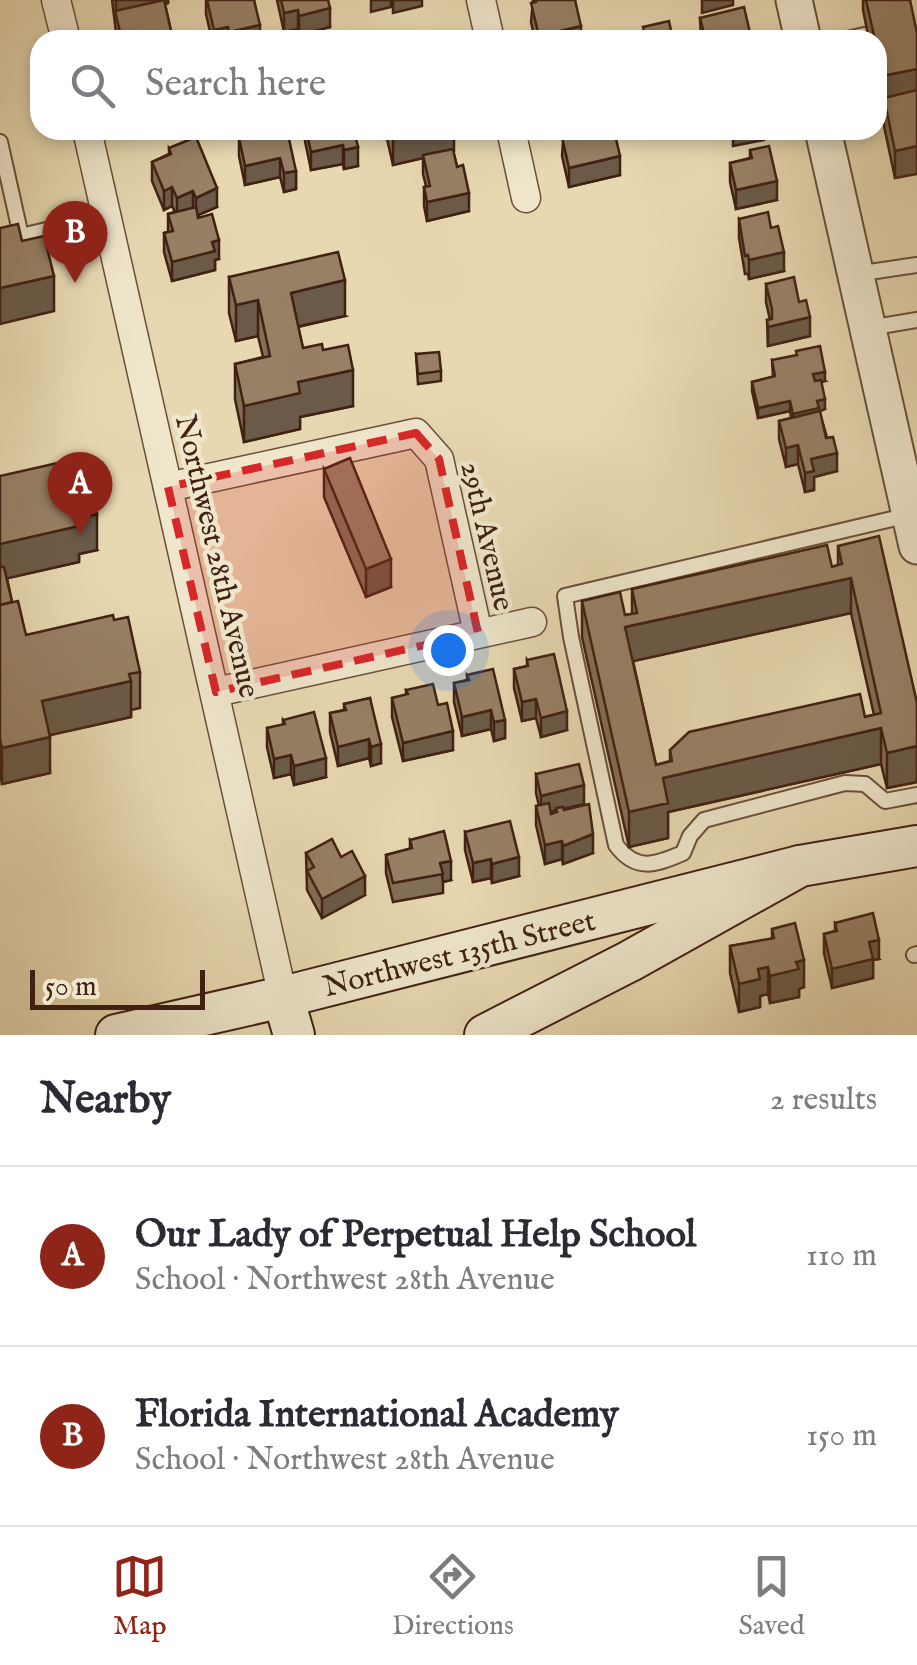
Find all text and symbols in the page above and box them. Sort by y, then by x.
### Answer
search box [30,30,887,140]
icon: search [65,58,120,113]
text: Search here [145,61,326,109]
pin: B [42,200,108,283]
street label: Northwest 28th Avenue [165,411,267,702]
pin: A [48,452,112,534]
street label: 29th Avenue [450,458,522,615]
your location [423,625,474,676]
street label: Northwest 135th Street [319,903,600,1007]
scale bar [30,965,205,1010]
text: 50 m [45,970,97,1005]
text: Nearby [40,1074,171,1127]
text: 2 results [770,1080,877,1121]
text: Our Lady of Perpetual Help School [135,1212,696,1260]
text: A [62,1236,83,1277]
text: 110 m [806,1236,877,1277]
text: School · Northwest 28th Avenue [135,1260,555,1301]
text: Florida International Academy [135,1392,619,1440]
text: B [62,1416,83,1457]
text: 150 m [806,1416,877,1457]
text: School · Northwest 28th Avenue [135,1440,555,1481]
tab: Map [112,1549,167,1644]
tab: Directions [392,1549,514,1644]
tab: Saved [738,1549,805,1644]

